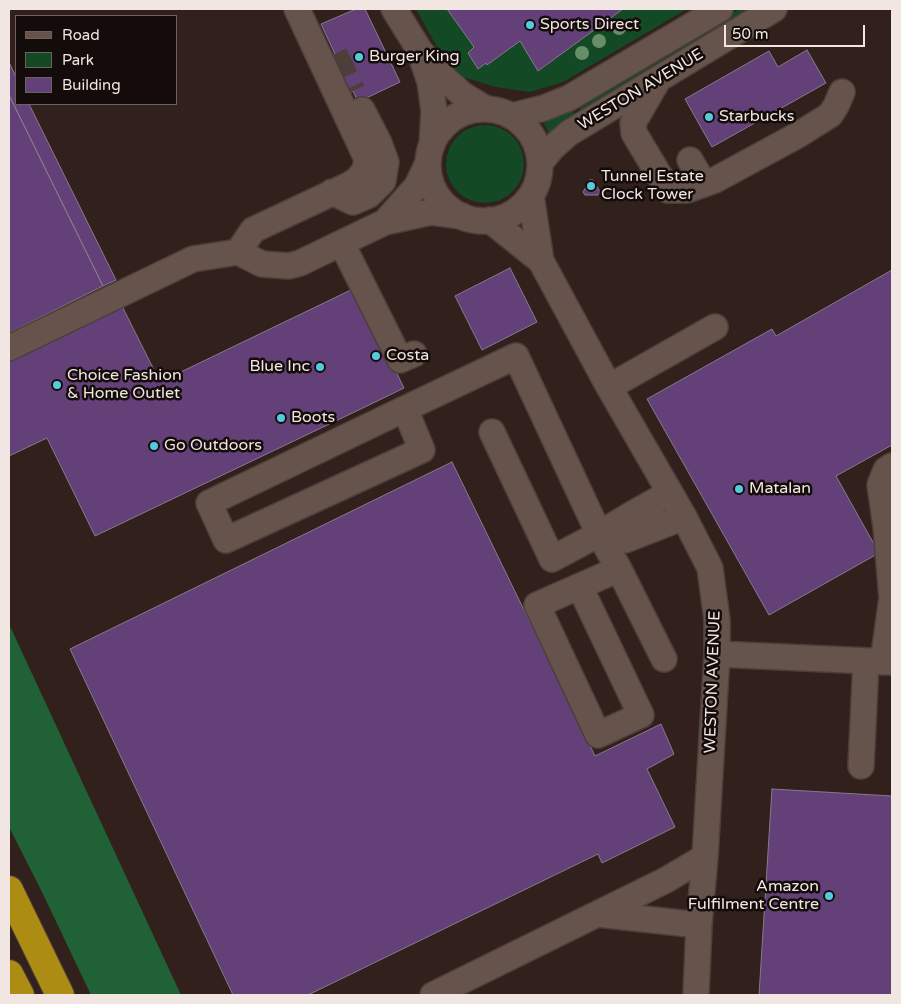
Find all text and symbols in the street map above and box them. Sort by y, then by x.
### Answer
legend [15,15,178,105]
place label: Sports Direct [540,15,639,35]
scale bar [726,15,867,47]
marker: Sports Direct [524,19,536,31]
text: 50 m [732,25,769,43]
text: Road [62,26,100,44]
street label: WESTON AVENUE [575,45,707,135]
place label: Burger King [369,47,460,67]
text: Park [62,51,94,69]
marker: Burger King [353,51,365,63]
text: Building [62,76,121,94]
place label: Starbucks [719,107,794,127]
marker: Starbucks [703,111,715,123]
place label: Tunnel Estate Clock Tower [601,167,704,205]
marker: Tunnel Estate Clock Tower [585,180,597,192]
place label: Costa [386,346,429,366]
marker: Costa [370,350,382,362]
place label: Blue Inc [249,357,310,377]
marker: Blue Inc [314,361,326,373]
place label: Choice Fashion & Home Outlet [67,366,182,404]
marker: Choice Fashion & Home Outlet [51,379,63,391]
place label: Boots [291,408,335,428]
marker: Boots [275,412,287,424]
place label: Go Outdoors [164,436,262,456]
marker: Go Outdoors [148,440,160,452]
place label: Matalan [749,479,811,499]
marker: Matalan [733,483,745,495]
street label: WESTON AVENUE [701,610,725,754]
place label: Amazon Fulfilment Centre [688,877,819,915]
marker: Amazon Fulfilment Centre [823,890,835,902]

